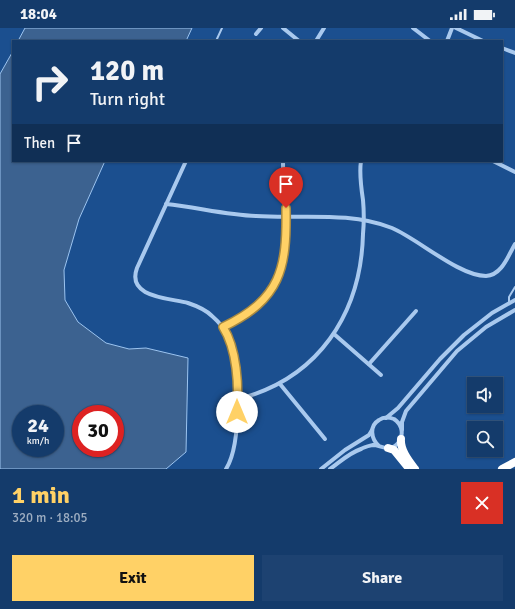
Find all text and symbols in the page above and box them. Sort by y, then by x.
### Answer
text: 18:04 [20,5,57,23]
text: 120 m [90,54,164,88]
icon: right [24,56,76,108]
text: Turn right [90,88,165,110]
icon: arrive [63,132,85,154]
text: Then [24,134,55,152]
pin [269,167,303,208]
icon: arrive [275,173,297,195]
map controls [467,377,503,457]
button: sound [467,377,503,413]
position arrow [216,391,258,433]
speed limit sign: 30 [72,405,124,457]
text: 24 [27,413,49,438]
button: search [467,421,503,457]
text: km/h [27,435,49,447]
text: 1 min [12,480,70,510]
button: close [461,482,503,524]
text: 320 m · 18:05 [12,510,88,526]
button: Exit [12,555,254,601]
button: Share [262,555,503,601]

